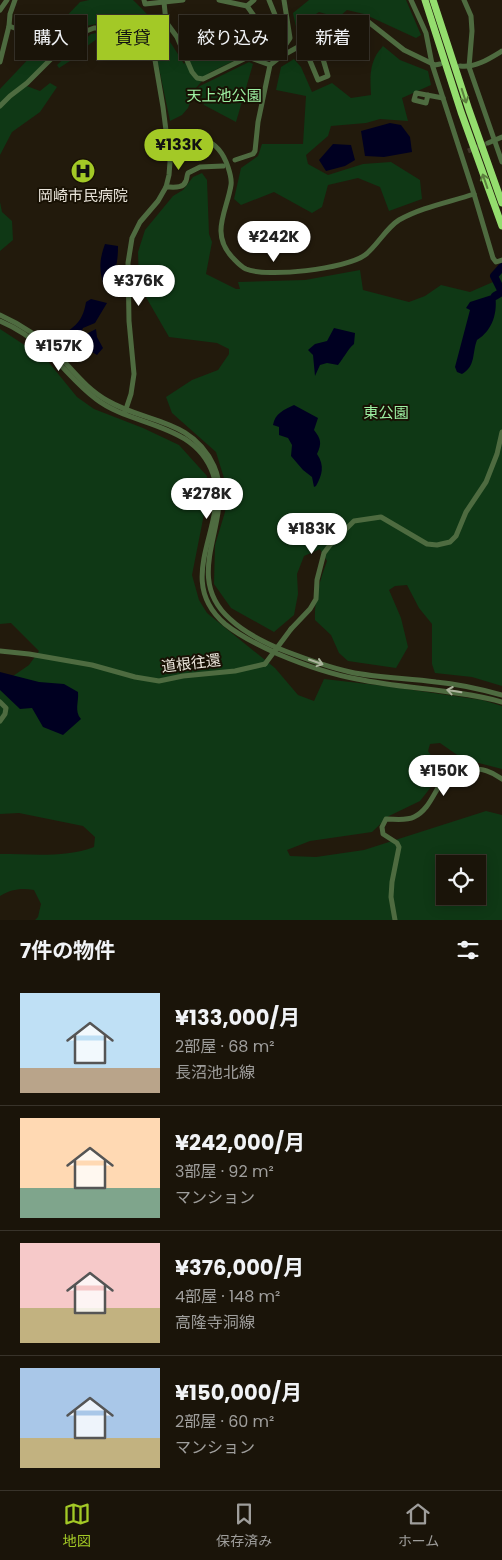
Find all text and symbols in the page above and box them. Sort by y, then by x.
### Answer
chip: 購入 [15,15,87,60]
chip: 賃貸 [97,15,169,60]
chip: 絞り込み [179,15,287,60]
chip: 新着 [297,15,369,60]
park label: 天上池公園 [186,85,262,106]
one-way arrow [460,88,470,104]
pin: ¥133K [144,128,214,171]
text: ¥133K [155,133,203,156]
hospital icon: 岡崎市民病院 [70,158,96,184]
one-way arrow [480,173,489,189]
place label: 岡崎市民病院 [38,185,128,206]
pin: ¥242K [239,220,309,263]
text: ¥242K [249,225,300,248]
pin: ¥376K [104,264,174,307]
text: ¥376K [114,269,164,292]
pin: ¥157K [24,330,94,372]
text: ¥157K [36,334,82,357]
park label: 東公園 [363,402,409,423]
pin: ¥278K [172,478,242,520]
text: ¥278K [182,482,232,505]
pin: ¥183K [277,512,347,555]
text: ¥183K [288,517,336,540]
street label: 道根往還 [160,649,222,677]
one-way arrow [307,658,323,667]
one-way arrow [447,686,463,696]
pin: ¥150K [409,754,479,797]
text: ¥150K [420,759,468,782]
map controls [436,855,486,905]
button: locate [436,855,486,905]
text: 7件の物件 [20,936,115,965]
icon: filters [454,936,482,964]
text: ¥133,000/月 [175,1003,300,1032]
icon: home [60,1013,120,1073]
text: 2部屋 · 68 m² [175,1035,274,1058]
text: 長沼池北線 [175,1061,255,1084]
text: ¥242,000/月 [175,1128,305,1157]
icon: home [60,1138,120,1198]
text: 3部屋 · 92 m² [175,1160,274,1183]
text: マンション [175,1186,255,1209]
text: ¥376,000/月 [175,1253,304,1282]
icon: home [60,1263,120,1323]
text: 4部屋 · 148 m² [175,1285,280,1308]
text: 高隆寺洞線 [175,1311,255,1334]
text: ¥150,000/月 [175,1378,302,1407]
icon: home [60,1388,120,1448]
text: 2部屋 · 60 m² [175,1410,274,1433]
text: マンション [175,1436,255,1459]
tab: 地図 [63,1500,91,1552]
tab: 保存済み [216,1500,272,1552]
tab: ホーム [398,1500,439,1552]

